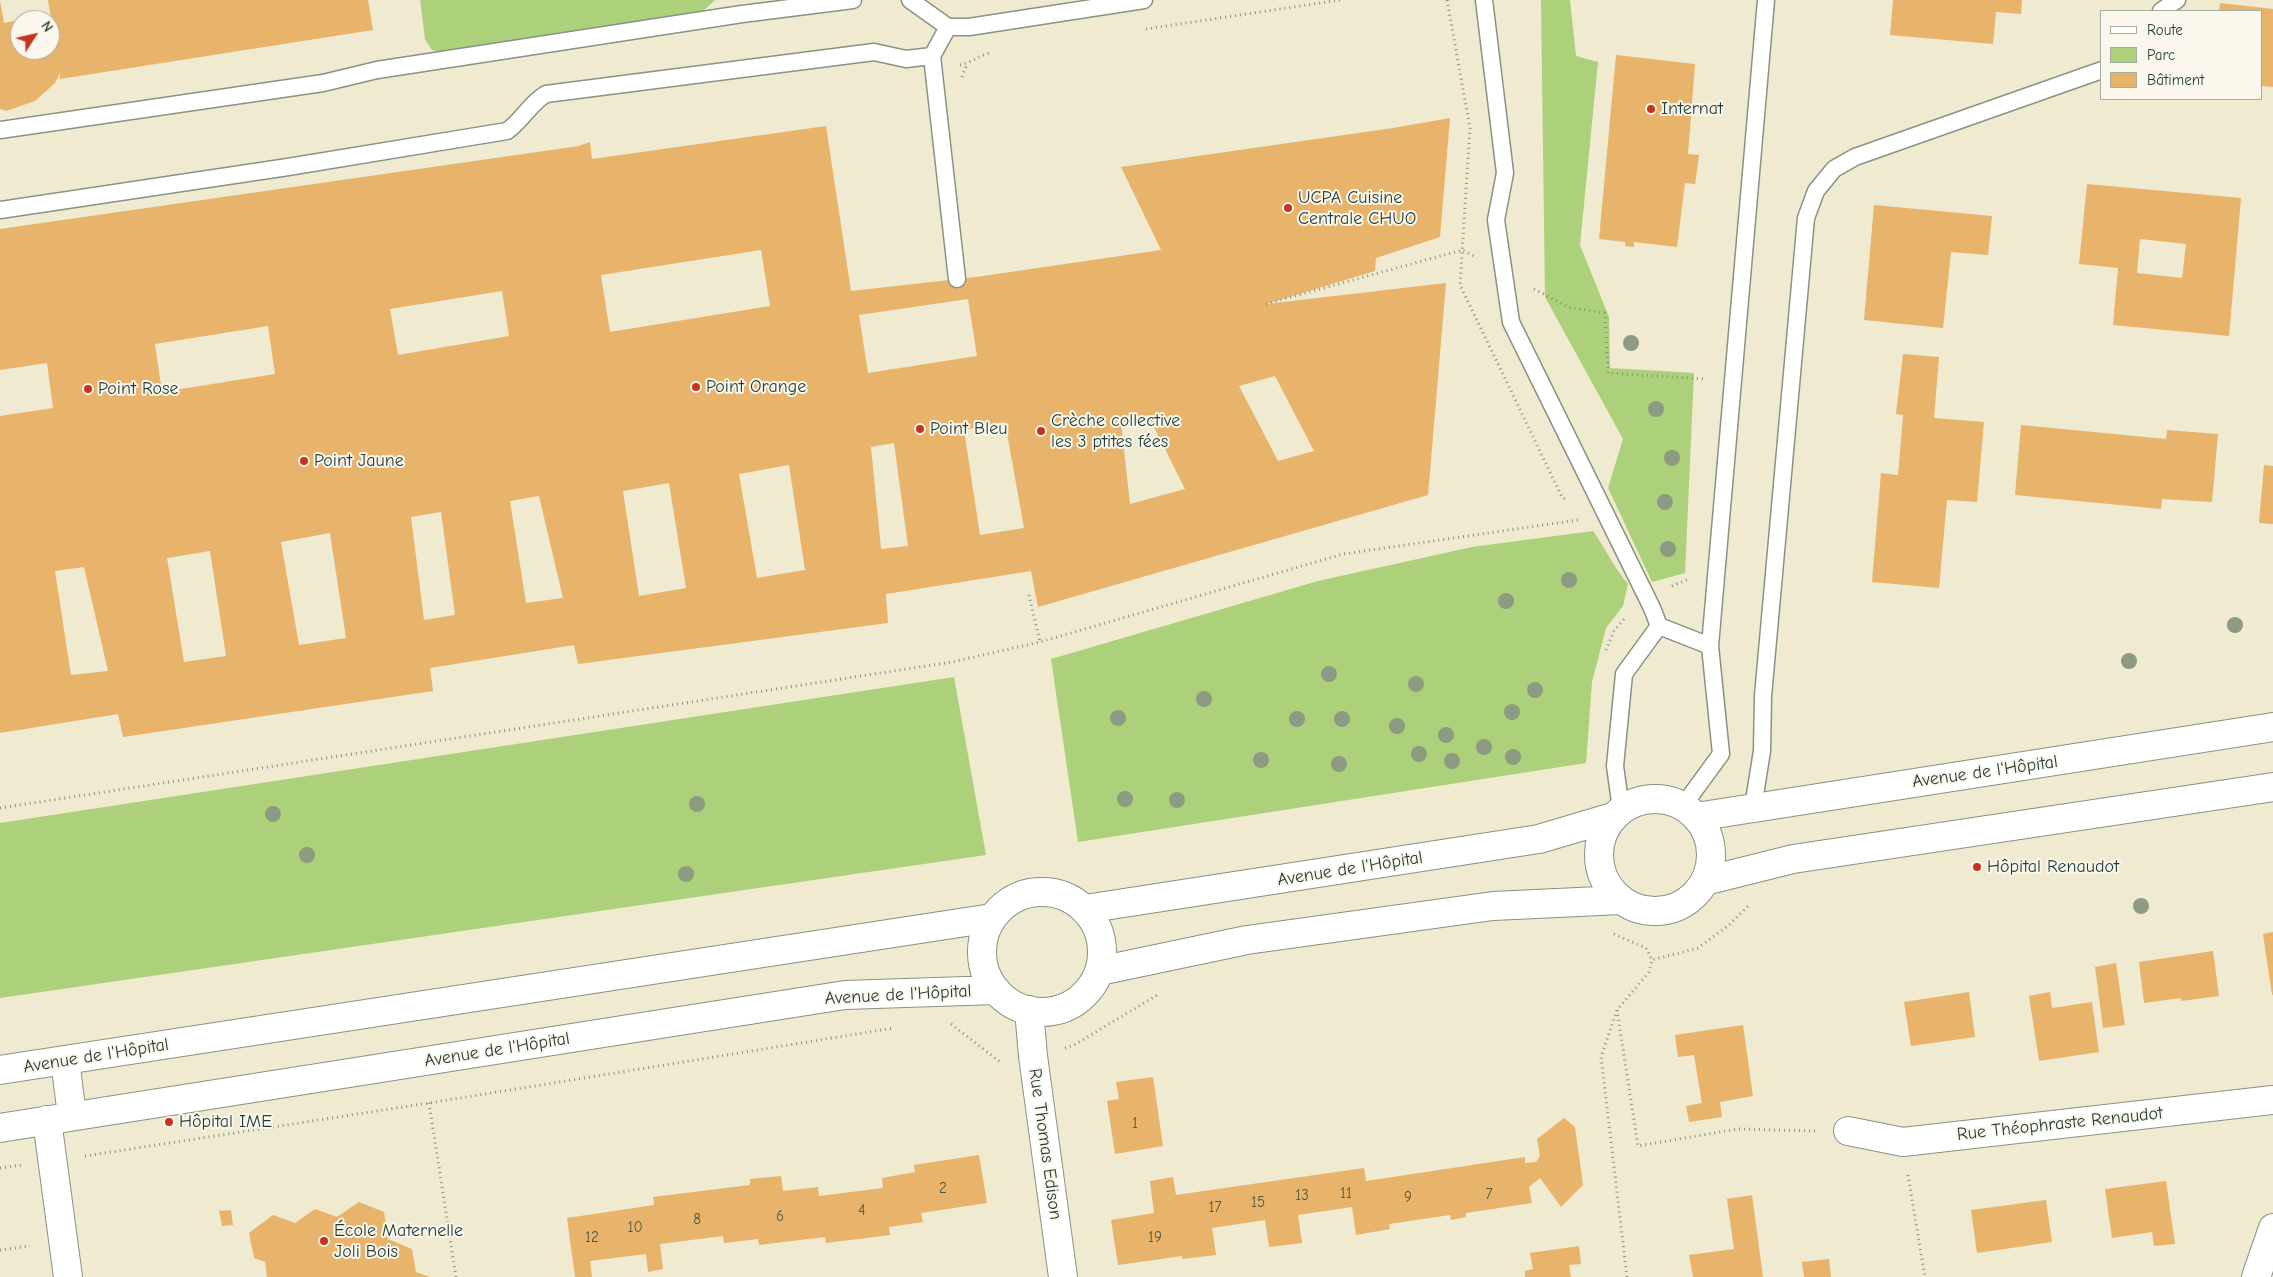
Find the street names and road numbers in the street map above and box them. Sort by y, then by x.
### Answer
street label: Avenue de l'Hôpital [1911,751,2059,793]
street label: Avenue de l'Hôpital [1276,847,1424,891]
street label: Avenue de l'Hôpital [824,980,972,1010]
street label: Avenue de l'Hôpital [423,1028,571,1072]
street label: Avenue de l'Hôpital [22,1034,170,1078]
street label: Rue Thomas Edison [1024,1067,1066,1221]
street label: Rue Théophraste Renaudot [1956,1102,2164,1146]

